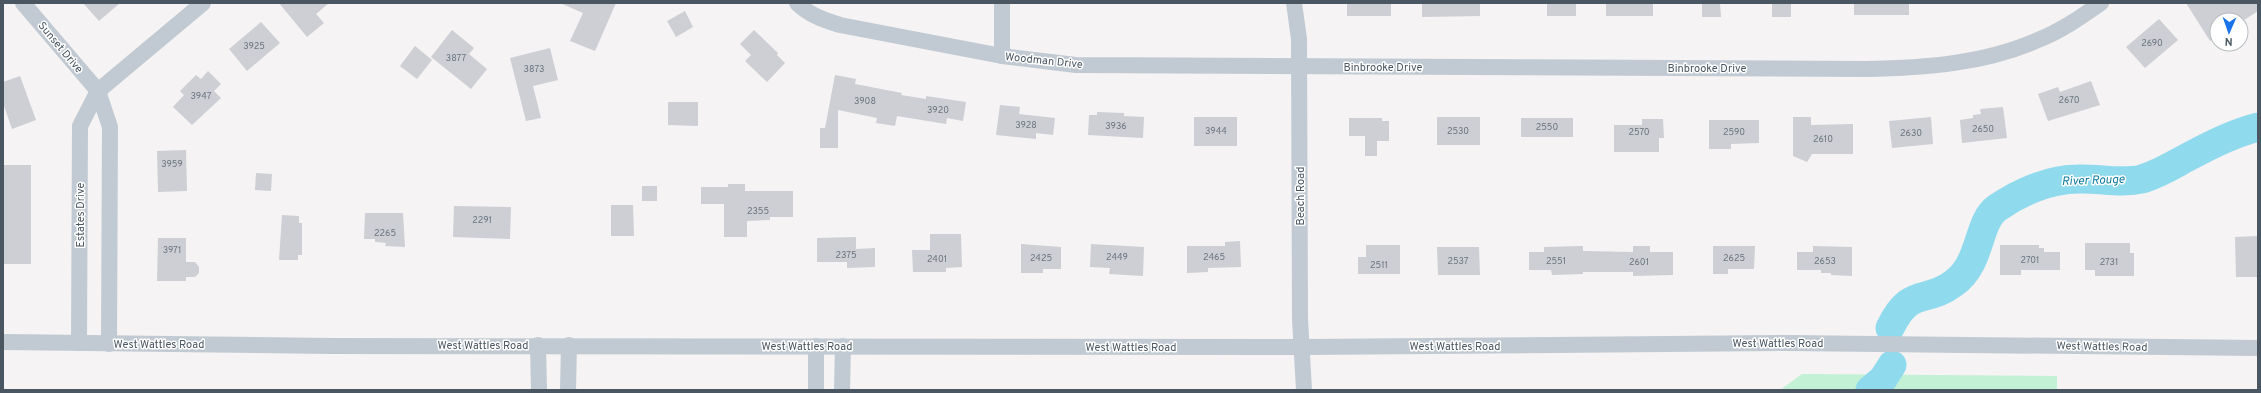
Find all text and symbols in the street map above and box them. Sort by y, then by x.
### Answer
north arrow [2209,12,2249,52]
street label: Sunset Drive [35,19,86,76]
text: N [2224,34,2233,48]
house number: 2690 [2141,38,2163,49]
house number: 3925 [243,41,265,52]
street label: Woodman Drive [1004,50,1083,72]
house number: 3877 [446,53,467,64]
street label: Binbrooke Drive [1344,61,1423,75]
street label: Binbrooke Drive [1668,62,1747,76]
house number: 3873 [524,64,544,75]
house number: 3947 [191,91,212,102]
house number: 2670 [2059,95,2080,106]
house number: 3908 [854,96,876,107]
house number: 3920 [927,105,949,116]
house number: 3928 [1015,120,1037,131]
house number: 3936 [1105,121,1127,132]
house number: 2550 [1536,122,1558,133]
house number: 2650 [1972,124,1994,135]
house number: 3944 [1205,126,1227,137]
house number: 2530 [1447,126,1469,137]
house number: 2570 [1628,127,1650,138]
house number: 2590 [1723,127,1745,138]
house number: 2630 [1900,128,1922,139]
house number: 2610 [1813,134,1833,145]
house number: 3959 [161,159,183,170]
street label: Beach Road [1294,167,1308,225]
water label: River Rouge [2061,172,2126,190]
street label: Estates Drive [74,183,88,247]
house number: 2355 [747,206,769,217]
house number: 2291 [472,215,492,226]
house number: 2265 [374,228,396,239]
house number: 3971 [163,245,181,256]
house number: 2375 [835,250,857,261]
house number: 2449 [1106,252,1128,263]
house number: 2465 [1203,252,1225,263]
house number: 2425 [1030,253,1052,264]
house number: 2625 [1723,253,1745,264]
house number: 2401 [927,254,947,265]
house number: 2701 [2021,255,2039,266]
house number: 2537 [1447,256,1469,267]
house number: 2551 [1546,256,1566,267]
house number: 2653 [1814,256,1836,267]
house number: 2601 [1629,257,1649,268]
house number: 2731 [2100,257,2118,268]
house number: 2511 [1370,260,1388,271]
street label: West Wattles Road [1733,337,1823,351]
street label: West Wattles Road [114,338,204,352]
street label: West Wattles Road [438,339,528,353]
street label: West Wattles Road [2056,339,2148,355]
street label: West Wattles Road [762,340,852,354]
street label: West Wattles Road [1410,340,1500,354]
street label: West Wattles Road [1086,341,1176,355]

